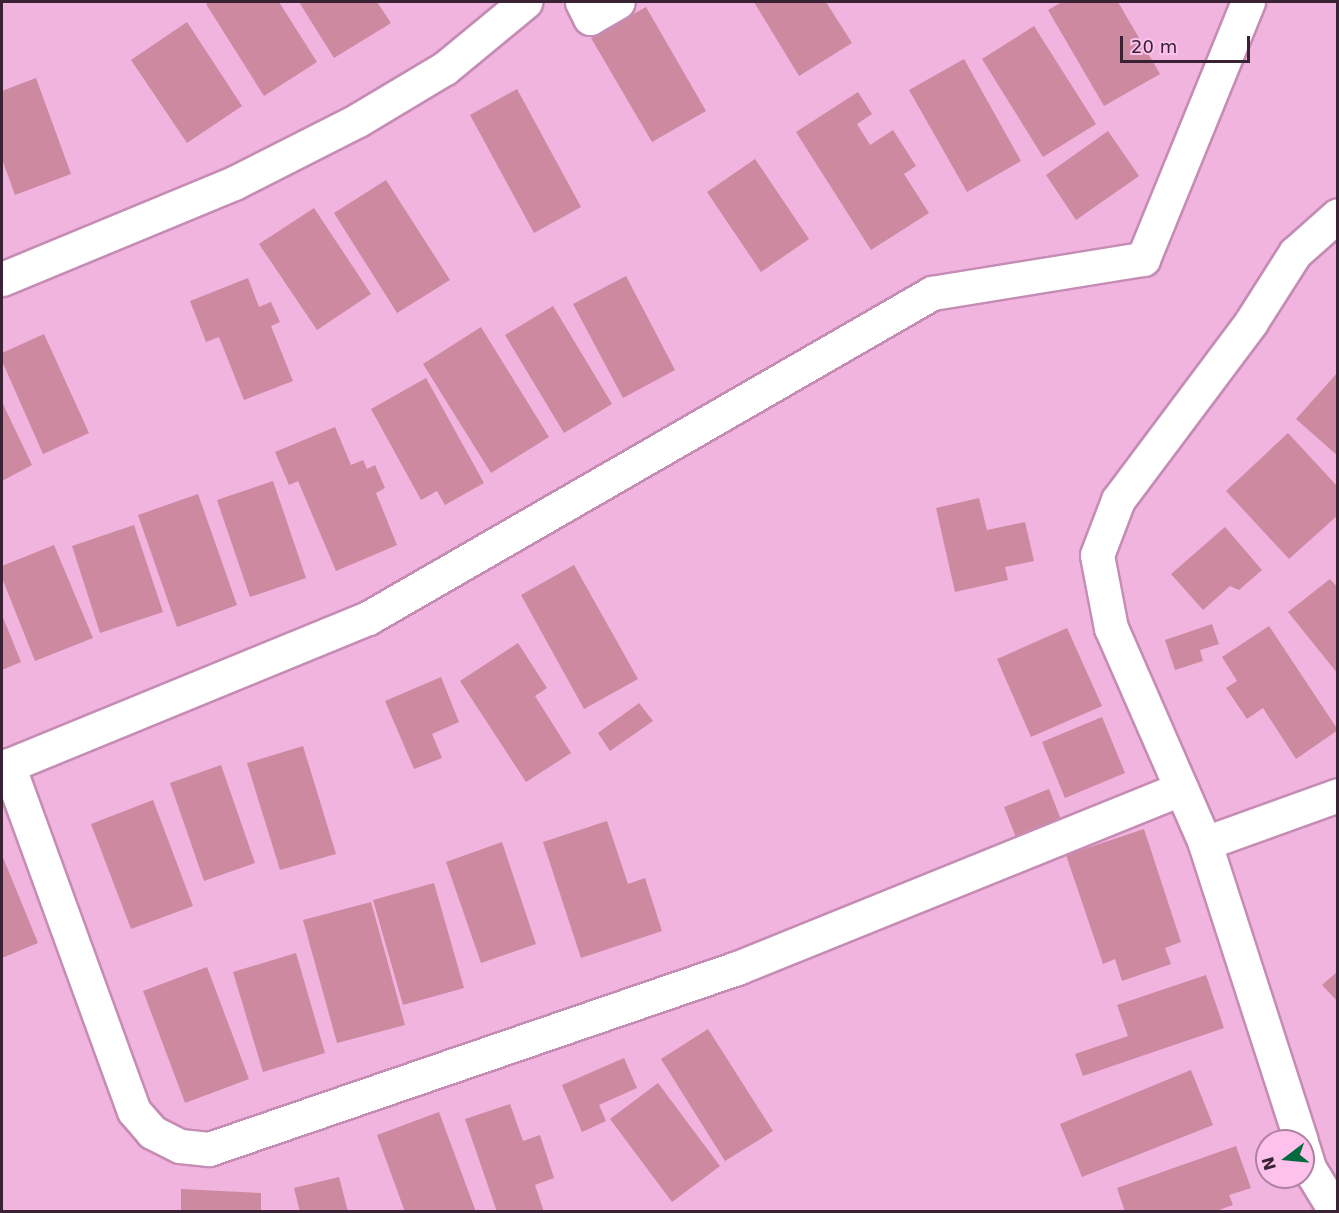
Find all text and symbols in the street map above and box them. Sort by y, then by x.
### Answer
scale bar [1123,24,1254,62]
text: 20 m [1131,36,1177,57]
north arrow [1255,1129,1315,1189]
text: N [1258,1155,1280,1173]

